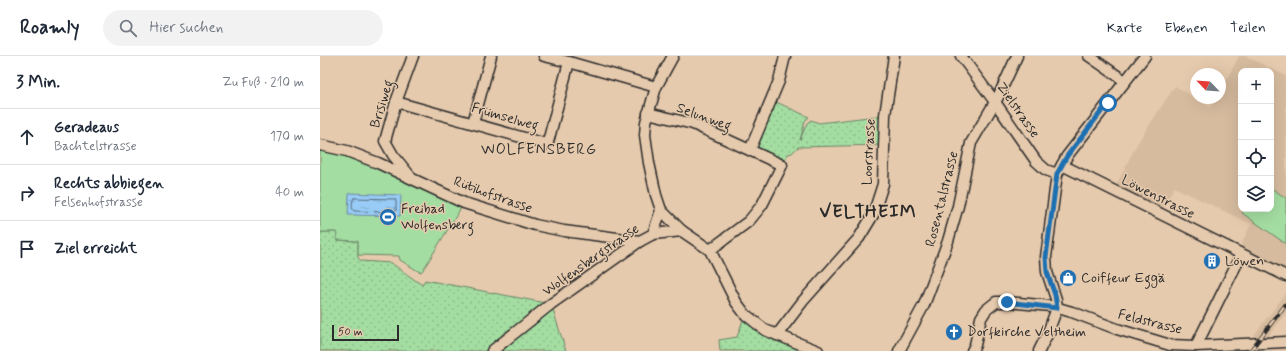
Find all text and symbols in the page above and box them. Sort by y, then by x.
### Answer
search box [103,10,383,46]
text: Roamly [20,15,79,40]
icon: search [117,17,139,39]
text: Hier suchen [149,18,223,38]
text: Karte [1107,19,1142,37]
text: Ebenen [1164,19,1208,37]
text: Teilen [1230,19,1266,37]
north arrow [1190,68,1226,104]
map controls [1238,68,1274,212]
button: + [1238,68,1274,104]
text: 3 Min. [16,71,60,93]
text: Zu Fuß · 210 m [222,74,304,91]
street label: Brisiweg [366,78,400,131]
street label: Zielstrasse [992,78,1044,142]
route start [1099,94,1117,112]
street label: Frümselweg [469,99,541,137]
street label: Selunweg [673,99,734,137]
button: − [1238,104,1274,140]
text: Geradeaus [54,118,119,138]
street label: Loorstrasse [858,118,880,186]
icon: ahead [16,126,38,148]
text: 170 m [270,128,304,145]
text: Bachtelstrasse [54,138,137,155]
district label: WOLFENSBERG [481,140,597,160]
button: locate [1238,140,1274,176]
street label: Rosentalstrasse [921,149,963,249]
street label: Löwenstrasse [1118,171,1198,223]
street label: Rütihofstrasse [451,172,535,218]
text: Rechts abbiegen [54,174,164,194]
button: layers [1238,176,1274,212]
icon: right [16,182,38,204]
text: 40 m [275,184,304,201]
text: Felsenhofstrasse [54,194,143,211]
place label: Freibad Wolfensberg [401,200,474,236]
district label: VELTHEIM [820,200,916,224]
sports icon: Freibad Wolfensberg [378,207,398,227]
street label: Wolfensbergstrasse [539,220,644,302]
icon: arrive [16,238,38,260]
text: Ziel erreicht [54,239,137,259]
building icon: Löwen [1202,251,1222,271]
place label: Löwen [1225,252,1264,270]
shop icon: Coiffeur Eggä [1058,268,1078,288]
place label: Coiffeur Eggä [1081,269,1165,289]
route end [998,293,1016,311]
street label: Feldstrasse [1116,305,1184,339]
church icon: Dorfkirche Veltheim [944,322,964,342]
scale bar [332,323,399,342]
place label: Dorfkirche Veltheim [967,323,1086,341]
text: 50 m [338,325,363,339]

